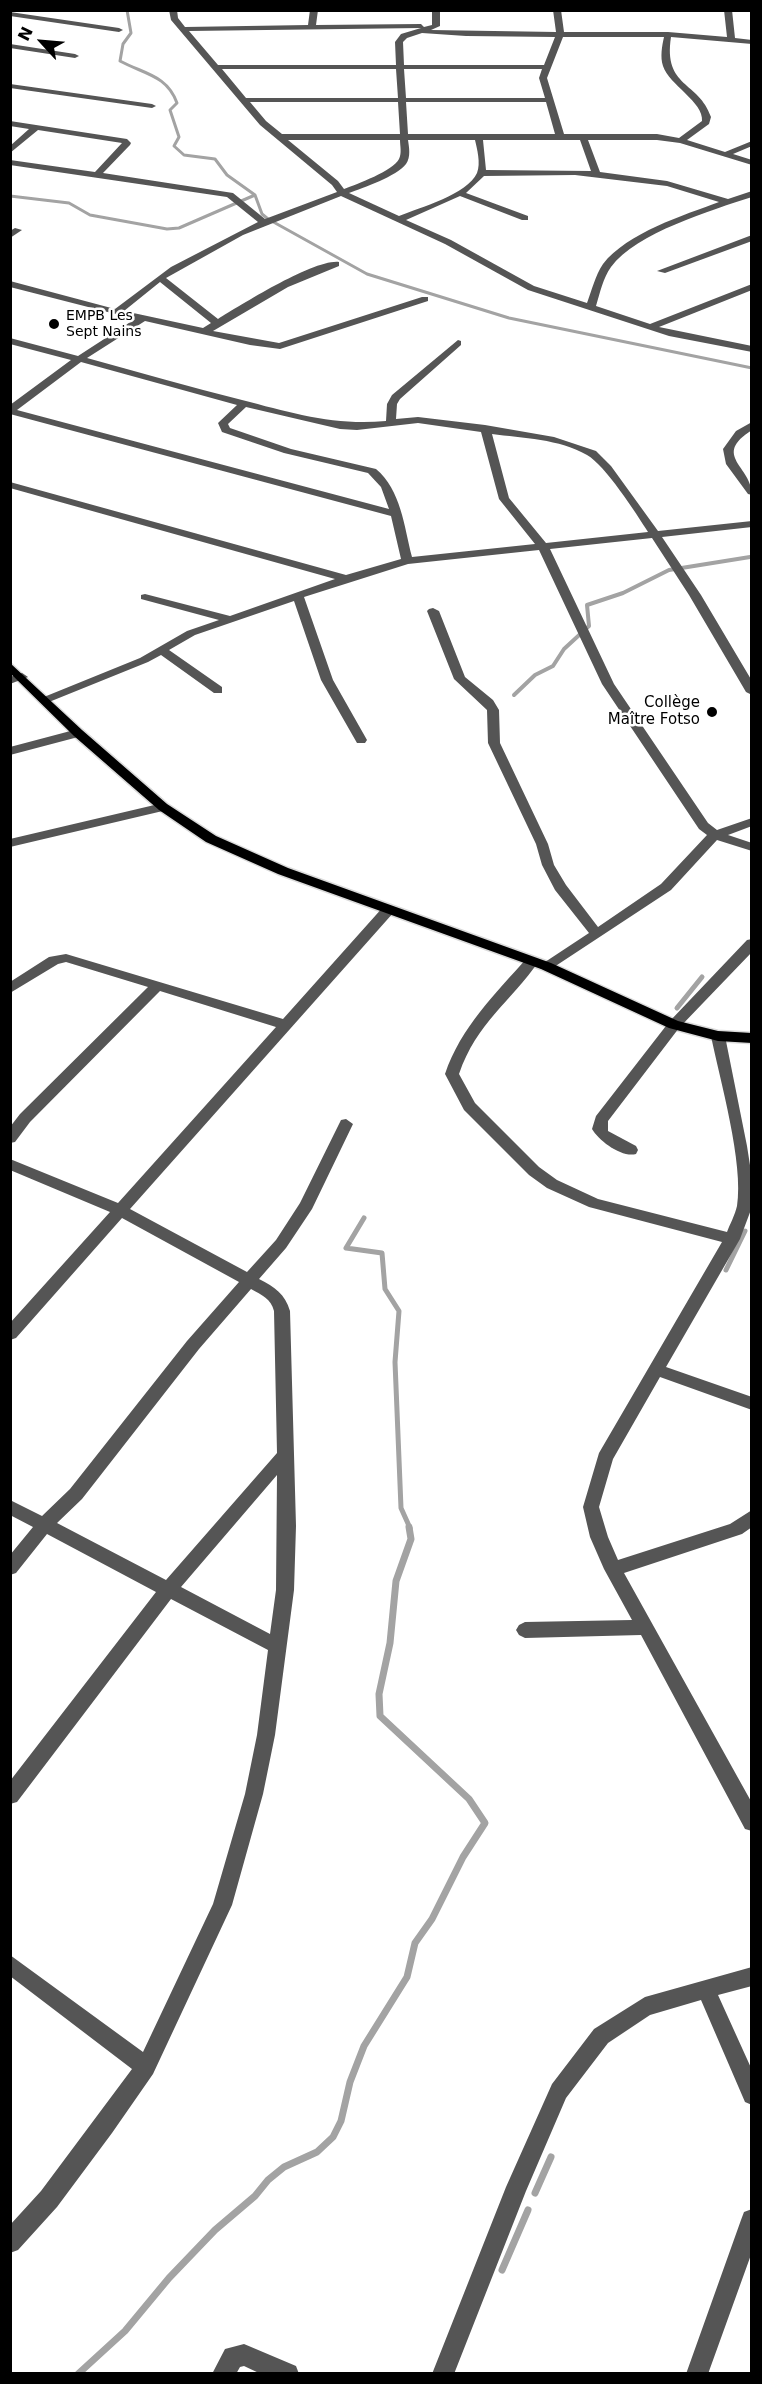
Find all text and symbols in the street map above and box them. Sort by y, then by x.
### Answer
north arrow [12,12,72,72]
text: N [14,24,37,44]
place label: EMPB Les Sept Nains [66,308,141,340]
marker: EMPB Les Sept Nains [47,317,61,331]
place label: Collège Maître Fotso [608,694,700,729]
marker: Collège Maître Fotso [705,705,719,719]

